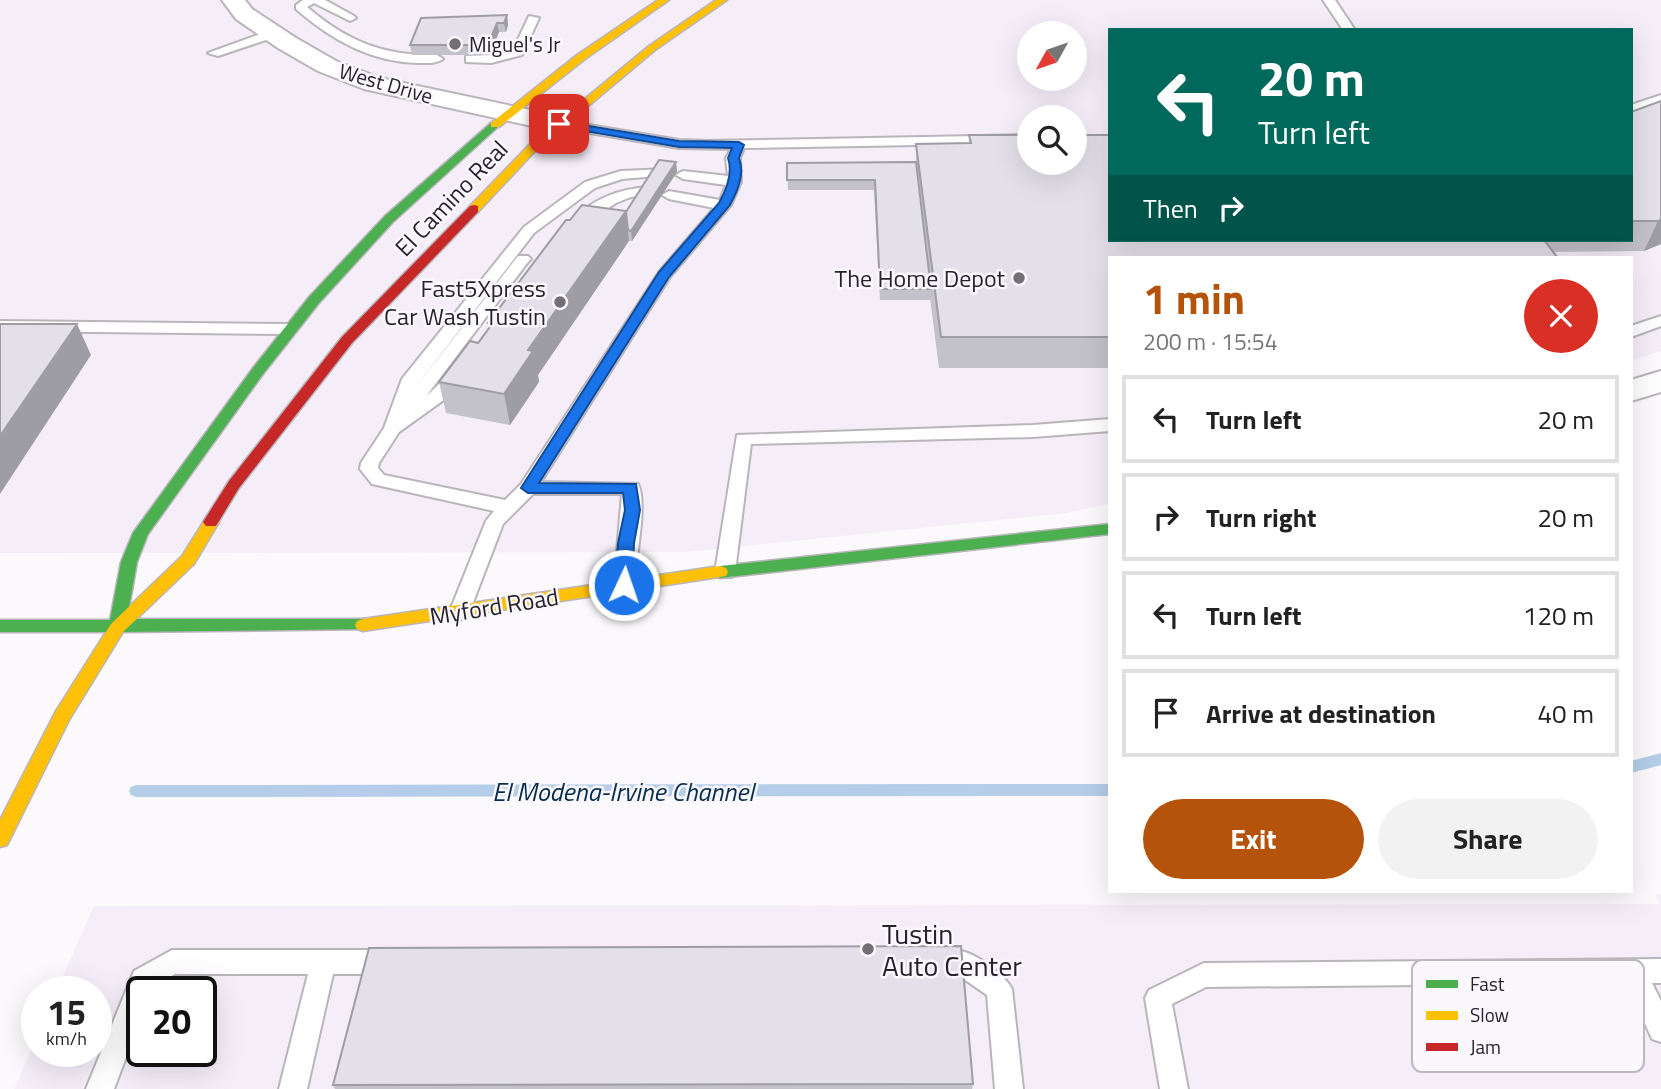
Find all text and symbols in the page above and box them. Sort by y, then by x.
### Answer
north arrow [1017,21,1087,91]
map controls [1017,21,1087,175]
place label: Miguel's Jr [469,28,561,60]
marker: Miguel's Jr [447,36,463,52]
text: 20 m [1258,40,1365,115]
street label: West Drive [335,54,437,112]
icon: left [1143,56,1234,147]
pin [529,94,589,154]
icon: arrive [540,105,578,143]
button: search [1017,105,1087,175]
text: Turn left [1258,108,1370,156]
street label: El Camino Real [386,132,516,264]
text: Then [1143,189,1198,228]
icon: right [1212,189,1250,227]
place label: The Home Depot [835,260,1006,296]
text: 1 min [1143,266,1245,330]
place label: Fast5Xpress Car Wash Tustin [384,270,546,334]
marker: The Home Depot [1011,270,1027,286]
button: close [1524,279,1598,353]
marker: Fast5Xpress Car Wash Tustin [552,294,568,310]
text: 200 m · 15:54 [1143,324,1278,359]
icon: left [1147,400,1185,438]
text: Turn left [1206,400,1301,439]
text: 20 m [1537,400,1594,439]
icon: right [1147,498,1185,536]
text: Turn right [1206,498,1317,537]
text: 20 m [1537,498,1594,537]
position arrow [587,548,661,622]
street label: Myford Road [427,578,561,634]
icon: left [1147,596,1185,634]
text: Turn left [1206,596,1301,635]
text: 120 m [1523,596,1594,635]
icon: arrive [1147,694,1185,732]
text: Arrive at destination [1206,694,1436,733]
text: 40 m [1537,694,1594,733]
water label: El Modena-Irvine Channel [492,772,757,811]
button: Exit [1143,799,1364,879]
button: Share [1378,799,1598,879]
place label: Tustin Auto Center [882,912,1022,987]
marker: Tustin Auto Center [860,941,876,957]
legend [1412,960,1644,1072]
text: Fast [1470,969,1505,998]
speed limit sign: 20 [126,976,217,1067]
text: 15 [47,985,86,1039]
text: Slow [1470,1000,1509,1029]
text: km/h [46,1025,87,1052]
text: Jam [1470,1032,1501,1061]

